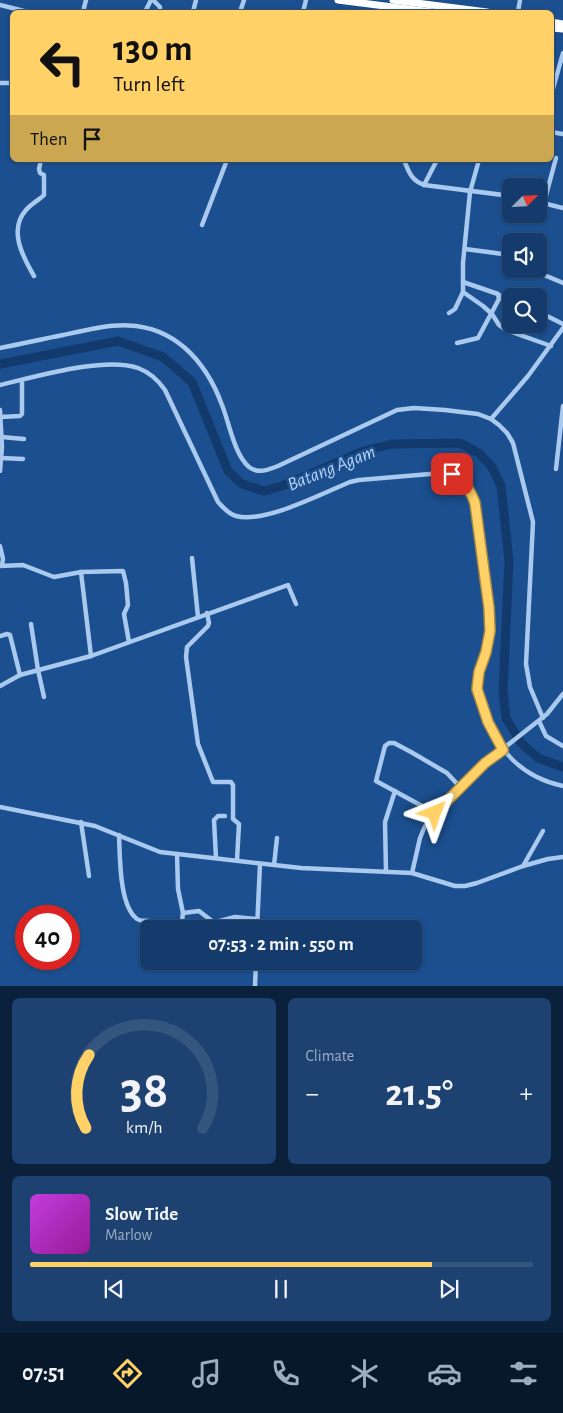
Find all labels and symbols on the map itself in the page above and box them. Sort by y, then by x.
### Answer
north arrow [502,178,548,222]
water label: Batang Agam [285,442,378,495]
pin [431,453,473,495]
position arrow [408,786,460,838]
speed limit sign: 40 [15,905,80,970]

